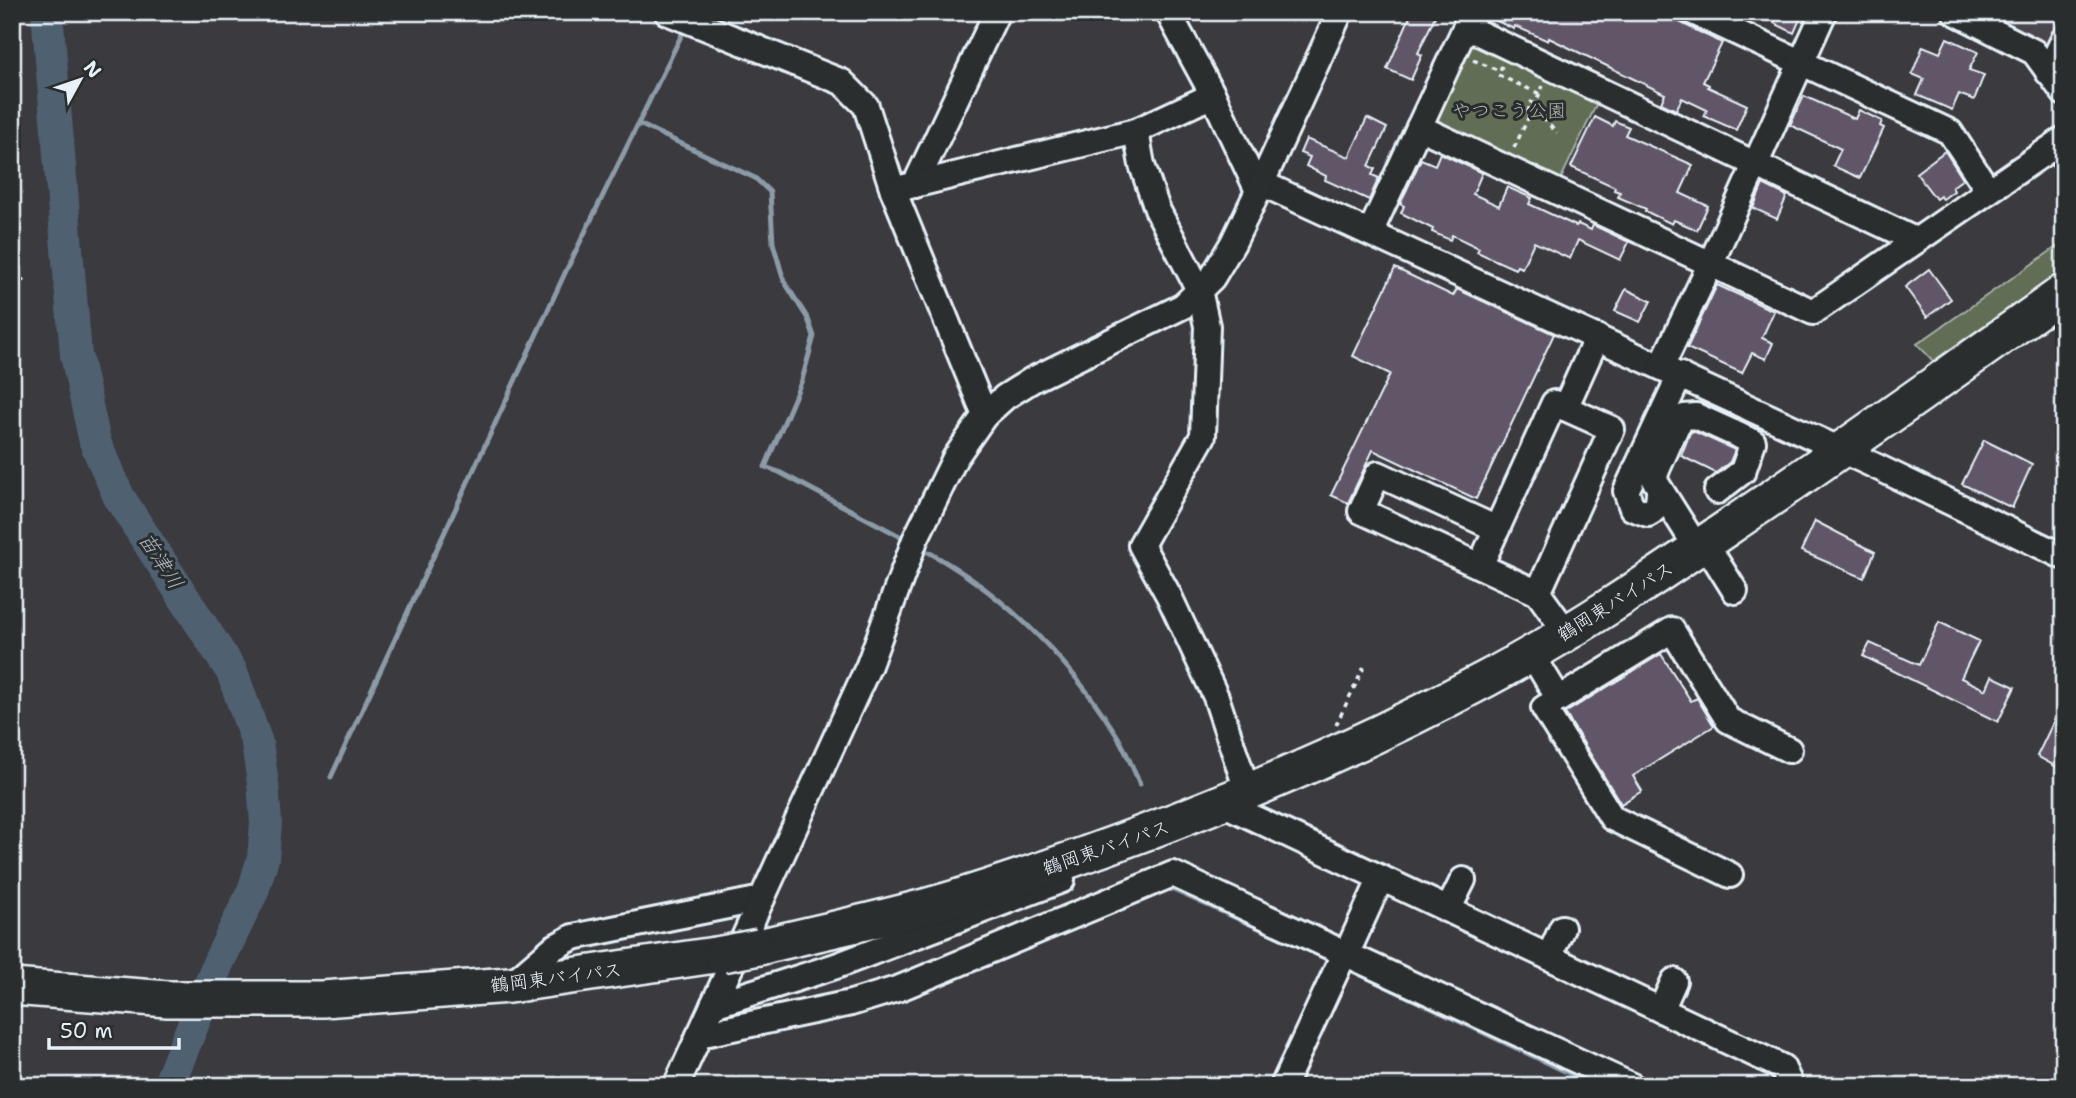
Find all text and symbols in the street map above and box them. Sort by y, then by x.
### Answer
north arrow [46,46,116,116]
text: N [78,56,107,83]
park label: やつこう公園 [1452,98,1566,123]
water label: 苗津川 [132,527,190,595]
street label: 鶴岡東バイパス [1552,556,1678,647]
street label: 鶴岡東バイパス [1039,814,1173,881]
street label: 鶴岡東バイパス [489,957,623,998]
scale bar [49,1007,178,1051]
text: 50 m [60,1017,113,1045]

